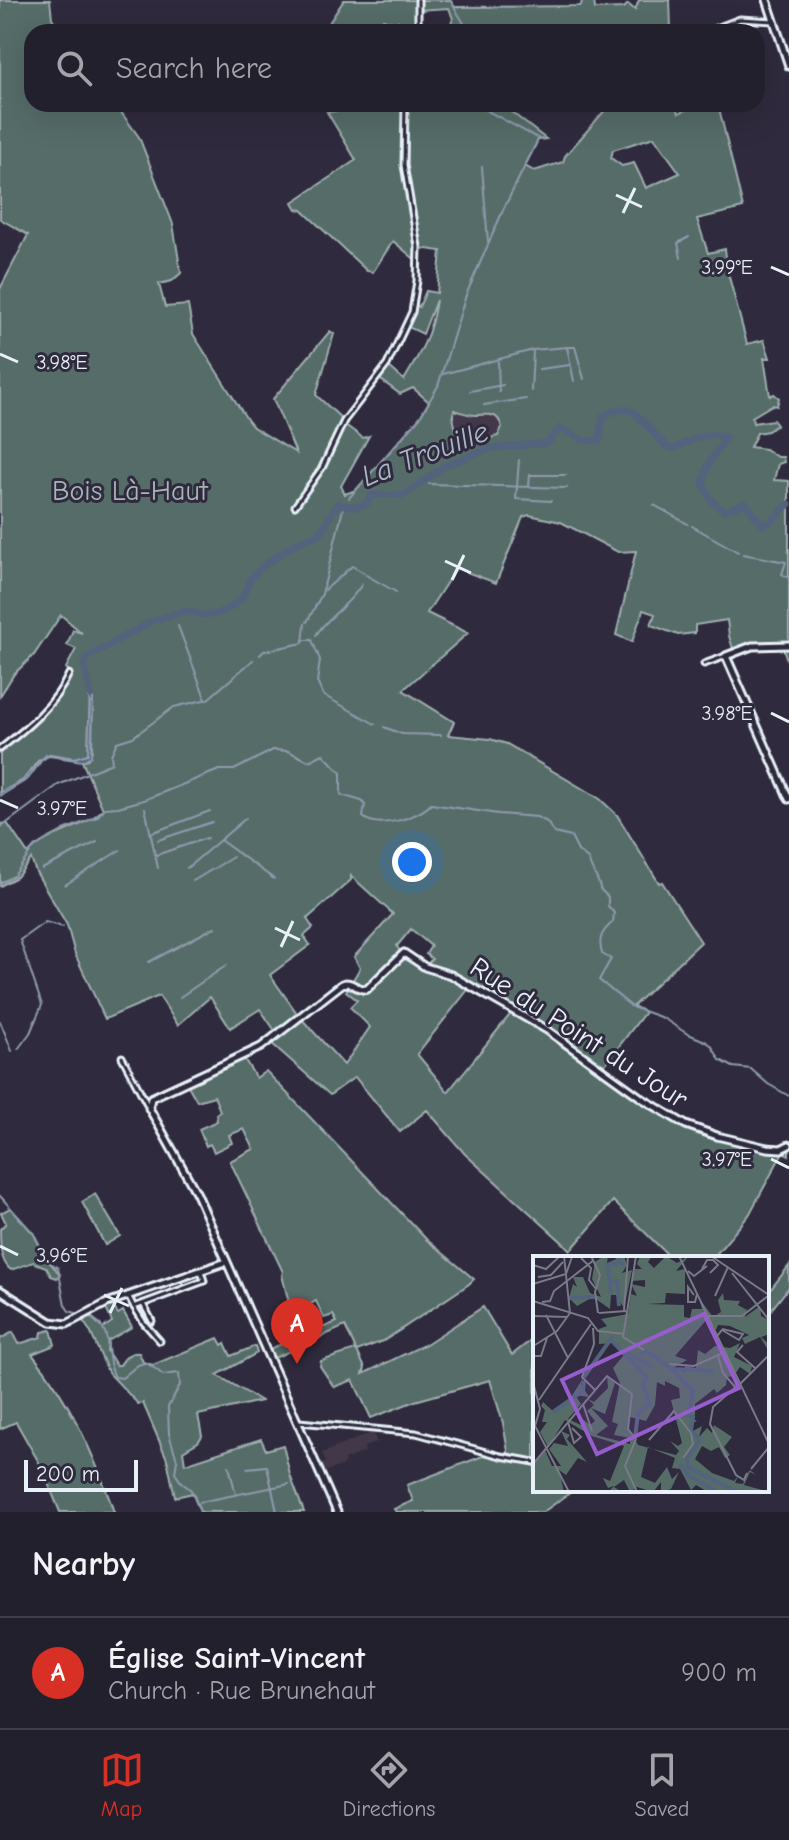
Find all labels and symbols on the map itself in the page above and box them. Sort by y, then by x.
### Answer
text: 3.99°E [701,256,753,279]
text: 3.98°E [36,351,88,374]
water label: La Trouille [356,414,494,494]
park label: Bois Là-Haut [52,475,209,507]
text: 3.98°E [701,702,753,725]
text: 3.97°E [37,797,87,820]
your location [392,842,432,882]
street label: Rue du Point du Jour [464,951,694,1115]
text: 3.97°E [702,1148,752,1171]
text: 3.96°E [36,1244,88,1267]
inset map [533,1256,769,1492]
pin: A [271,1298,323,1364]
scale bar [24,1456,138,1492]

